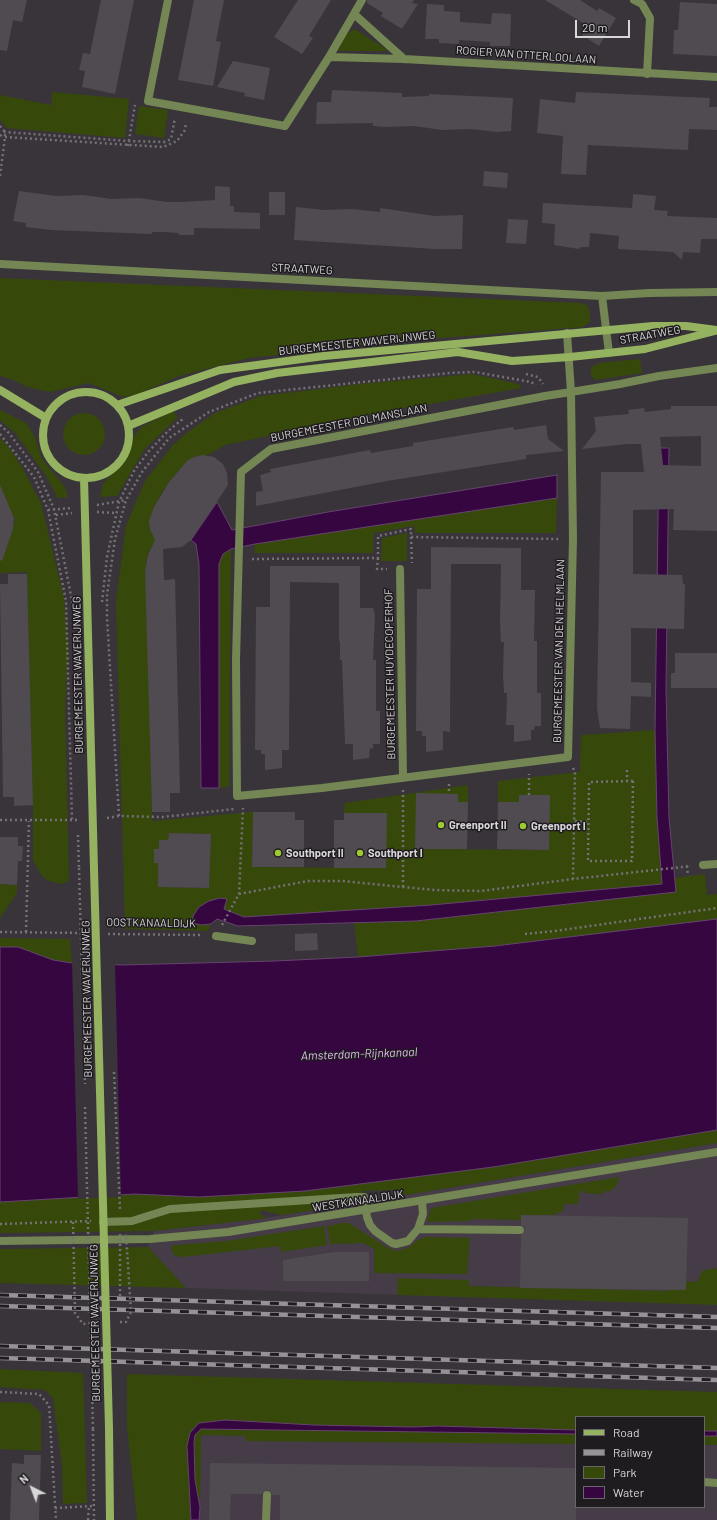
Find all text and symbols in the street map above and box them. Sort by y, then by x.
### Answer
scale bar [577,12,632,38]
text: 20 m [582,20,608,34]
street label: ROGIER VAN OTTERLOOLAAN [455,44,597,66]
street label: STRAATWEG [271,261,333,277]
street label: STRAATWEG [619,323,681,347]
street label: BURGEMEESTER WAVERIJNWEG [278,328,436,358]
street label: BURGEMEESTER DOLMANSLAAN [270,401,428,445]
street label: BURGEMEESTER VAN DEN HELMLAAN [551,559,567,743]
street label: BURGEMEESTER HUYDECOPERHOF [382,588,398,760]
street label: BURGEMEESTER WAVERIJNWEG [70,596,86,754]
place label: Greenport II [449,818,507,832]
place label: Greenport I [531,819,586,833]
marker: Greenport II [436,820,446,830]
marker: Greenport I [518,821,528,831]
place label: Southport II [286,846,344,860]
place label: Southport I [368,846,423,860]
marker: Southport II [273,848,283,858]
marker: Southport I [355,848,365,858]
street label: OOSTKANAALDIJK [106,916,196,930]
street label: BURGEMEESTER WAVERIJNWEG [79,920,95,1078]
water label: Amsterdam-Rijnkanaal [301,1045,417,1063]
street label: WESTKANAALDIJK [312,1187,404,1215]
street label: BURGEMEESTER WAVERIJNWEG [87,1244,103,1402]
legend [575,1416,705,1508]
text: Road [613,1425,640,1439]
text: Railway [613,1445,652,1459]
text: Park [613,1465,637,1479]
north arrow [12,1468,52,1508]
text: N [17,1471,31,1486]
text: Water [613,1485,644,1499]

